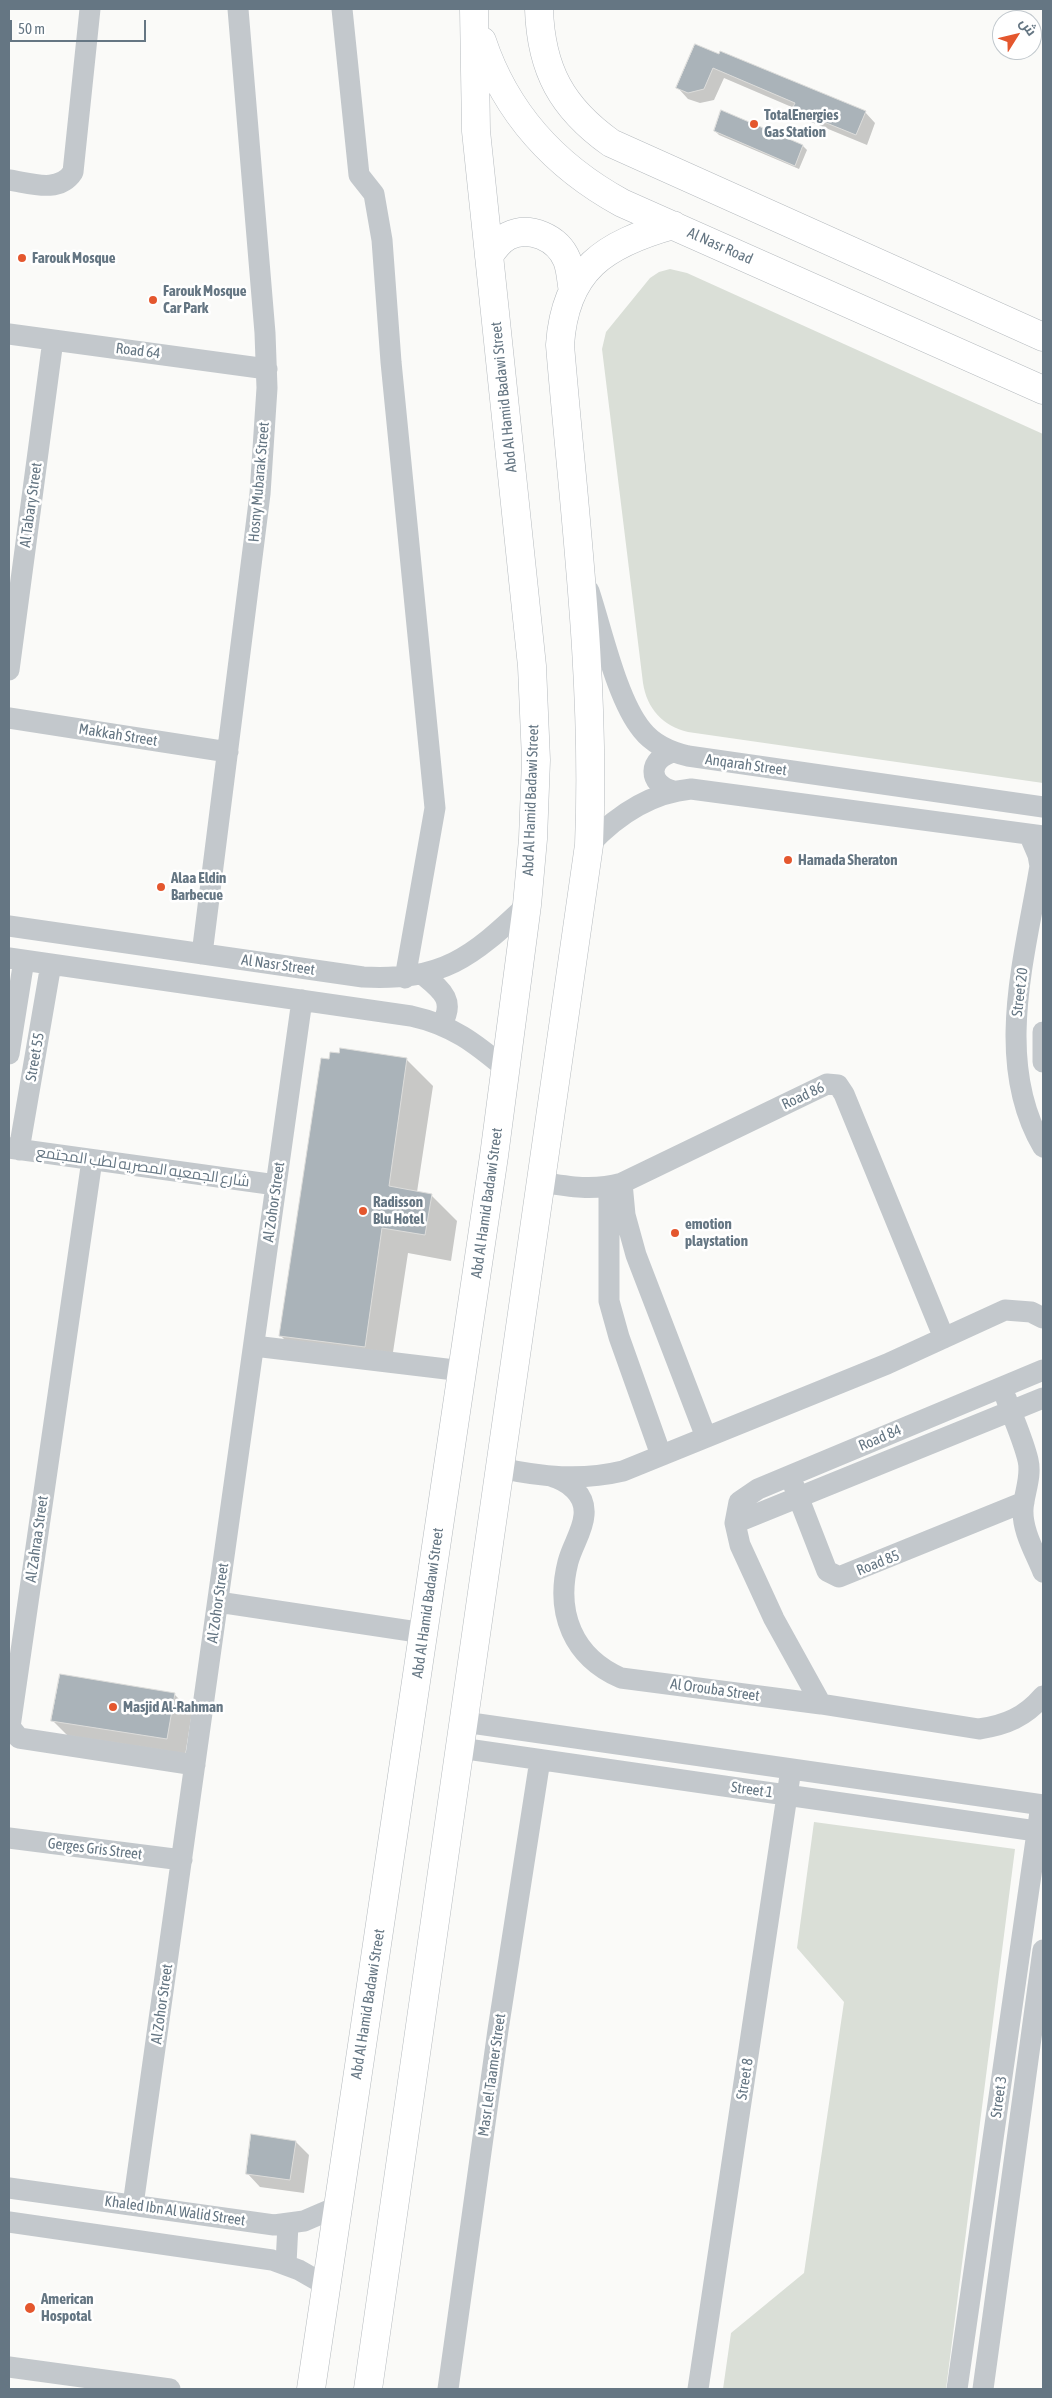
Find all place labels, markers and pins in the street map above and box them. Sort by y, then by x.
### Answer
place label: TotalEnergies Gas Station [764,106,838,141]
marker: TotalEnergies Gas Station [748,118,760,130]
place label: Farouk Mosque [32,249,116,267]
marker: Farouk Mosque [16,252,28,264]
place label: Farouk Mosque Car Park [163,282,247,317]
marker: Farouk Mosque Car Park [147,294,159,306]
place label: Hamada Sheraton [798,851,898,869]
marker: Hamada Sheraton [782,854,794,866]
place label: Alaa Eldin Barbecue [171,869,226,904]
marker: Alaa Eldin Barbecue [155,881,167,893]
place label: Radisson Blu Hotel [373,1193,424,1228]
marker: Radisson Blu Hotel [357,1205,369,1217]
place label: emotion playstation [685,1215,748,1250]
marker: emotion playstation [669,1227,681,1239]
place label: Masjid Al-Rahman [123,1698,223,1716]
marker: Masjid Al-Rahman [107,1701,119,1713]
place label: American Hospotal [41,2290,94,2325]
marker: American Hospotal [23,2301,37,2315]

